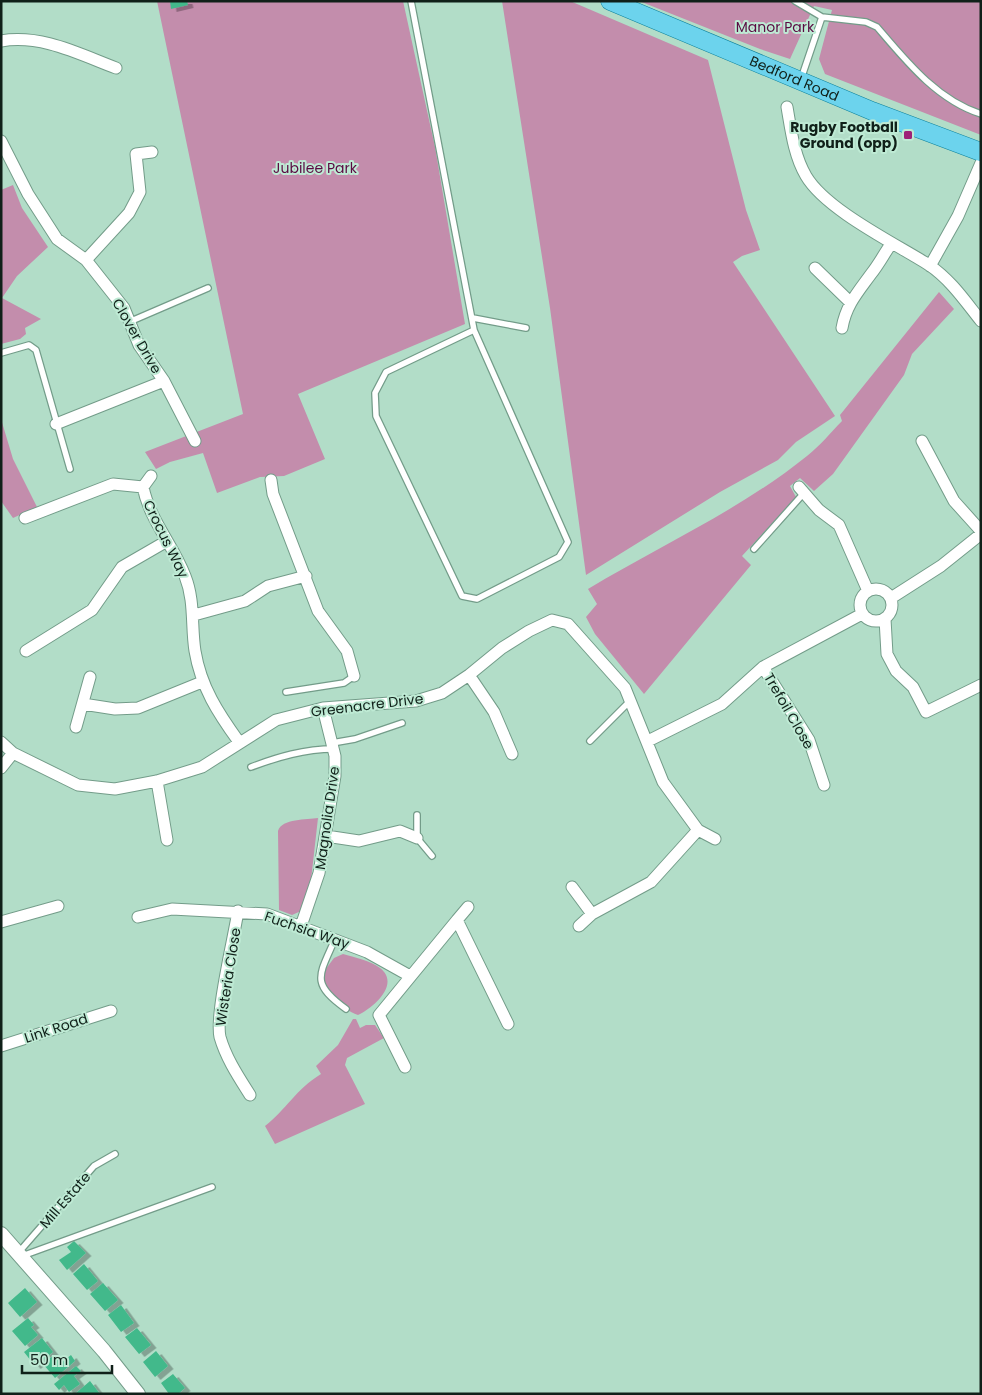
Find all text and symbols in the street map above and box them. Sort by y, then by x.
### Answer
park label: Manor Park [736,17,815,37]
street label: Bedford Road [747,51,842,106]
place label: Rugby Football Ground (opp) [790,117,898,153]
marker: Rugby Football Ground (opp) [902,129,914,141]
park label: Jubilee Park [273,158,358,178]
street label: Clover Drive [107,295,167,378]
street label: Crocus Way [138,497,194,581]
street label: Trefoil Close [759,669,819,753]
street label: Greenacre Drive [310,688,425,722]
street label: Magnolia Drive [310,765,344,871]
street label: Fuchsia Way [262,906,352,954]
street label: Wisteria Close [210,926,246,1028]
street label: Link Road [22,1008,90,1048]
street label: Mill Estate [35,1167,95,1233]
scale bar [22,1342,112,1374]
text: 50 m [30,1349,68,1370]

